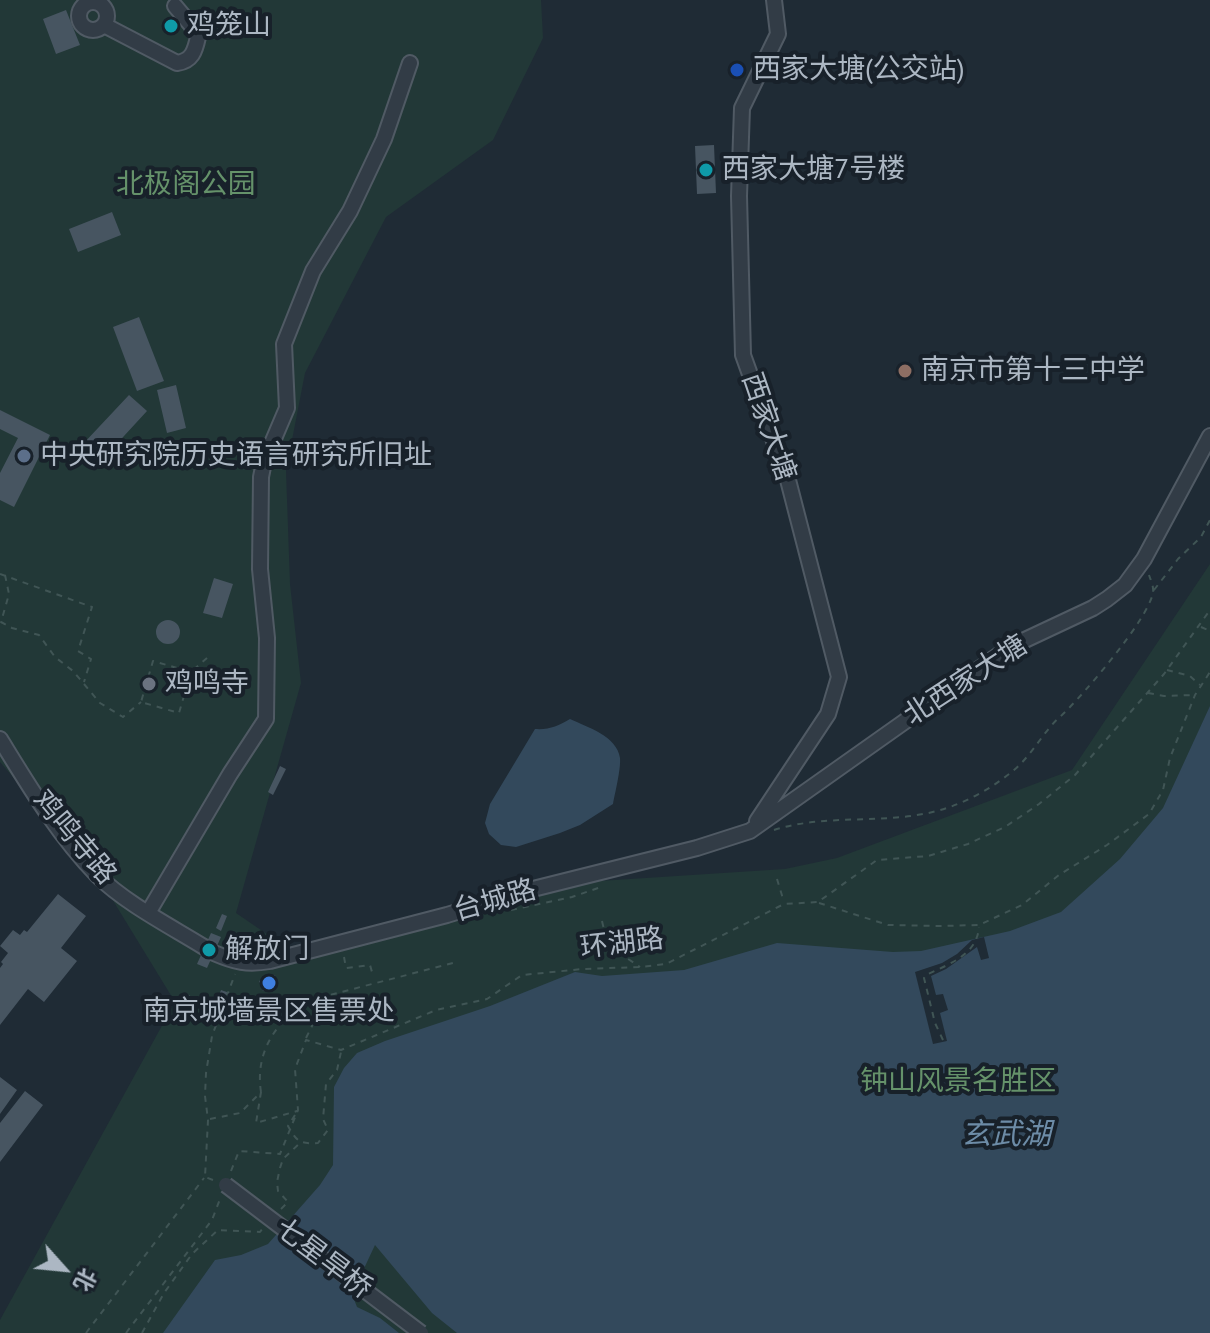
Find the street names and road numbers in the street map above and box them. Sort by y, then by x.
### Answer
street label: 西家大塘 [734,369,802,485]
street label: 北西家大塘 [898,629,1034,733]
street label: 鸡鸣寺路 [25,784,123,892]
street label: 台城路 [450,873,540,929]
street label: 环湖路 [578,922,666,966]
street label: 七星旱桥 [268,1212,378,1306]

